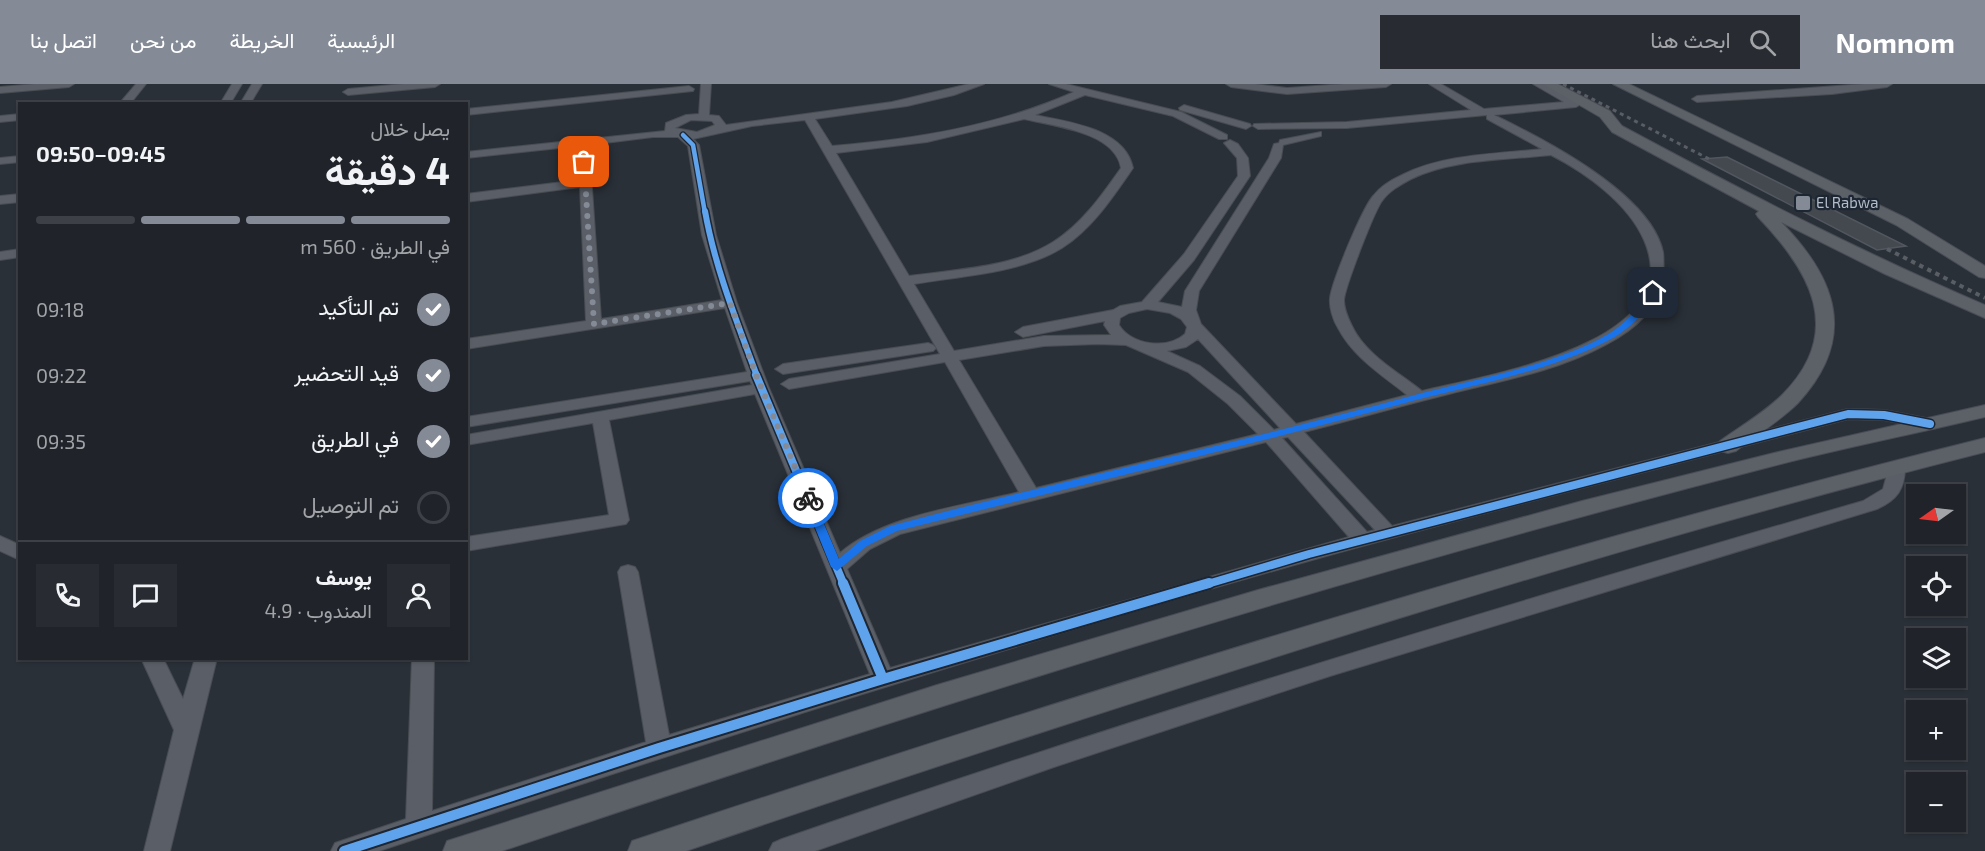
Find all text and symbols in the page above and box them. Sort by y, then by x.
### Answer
search box [1380,15,1800,69]
text: Nomnom [1836,25,1955,59]
text: ابحث هنا [1650,26,1731,52]
icon: search [1746,26,1779,59]
text: اتصل بنا [30,27,97,52]
text: من نحن [130,27,196,52]
text: الخريطة [229,27,294,52]
text: الرئيسية [327,27,395,52]
text: يصل خلال [370,116,450,140]
pin [558,136,609,187]
text: 09:45–09:50 [36,140,166,166]
icon: bag [567,145,600,178]
text: 4 دقيقة [325,146,450,193]
place label: El Rabwa [1816,193,1878,211]
marker: El Rabwa [1794,194,1812,212]
text: في الطريق · 560 m [300,234,450,258]
pin [1627,267,1678,318]
icon: home [1636,276,1669,309]
text: تم التأكيد [318,293,399,319]
icon: check [417,293,450,326]
text: 09:18 [36,297,84,321]
text: قيد التحضير [294,359,399,385]
icon: check [417,359,450,392]
text: 09:22 [36,363,87,387]
text: في الطريق [311,425,399,451]
icon: check [417,425,450,458]
text: 09:35 [36,429,86,453]
courier [778,468,838,528]
icon: bike [792,482,825,515]
north arrow [1906,484,1966,544]
map controls [1906,484,1966,832]
text: تم التوصيل [302,491,399,517]
button: locate [1906,556,1966,616]
text: يوسف [316,563,372,589]
button: phone [36,564,99,627]
button: chat [114,564,177,627]
button: person [387,564,450,627]
text: المندوب · 4.9 [264,598,372,622]
button: layers [1906,628,1966,688]
button: + [1906,700,1966,760]
button: − [1906,772,1966,832]

